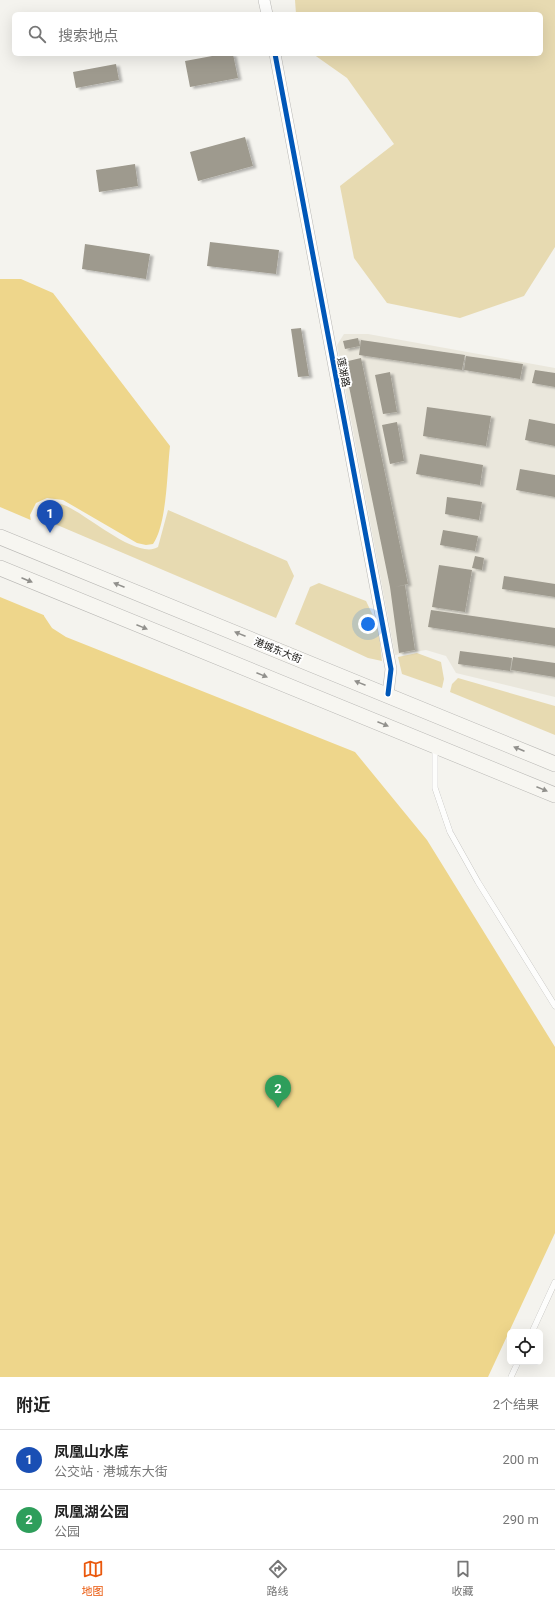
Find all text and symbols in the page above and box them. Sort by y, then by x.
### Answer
search box [12,12,543,56]
icon: search [26,23,48,45]
text: 搜索地点 [58,27,118,45]
street label: 莲湖路 [335,356,352,388]
pin: 1 [37,500,63,533]
one-way arrow [21,577,33,583]
one-way arrow [113,582,125,588]
your location [358,614,378,634]
one-way arrow [136,624,148,630]
one-way arrow [233,631,245,637]
street label: 港城东大街 [253,636,303,665]
one-way arrow [257,673,269,679]
one-way arrow [355,680,366,686]
one-way arrow [377,721,388,727]
one-way arrow [513,746,525,752]
one-way arrow [536,787,548,793]
pin: 2 [265,1075,291,1108]
map controls [507,1329,543,1365]
button: locate [507,1329,543,1365]
text: 附近 [16,1395,50,1415]
text: 2个结果 [493,1397,539,1412]
text: 凤凰山水库 [54,1443,129,1461]
text: 1 [25,1452,33,1467]
text: 200 m [502,1452,539,1467]
text: 公交站 · 港城东大街 [54,1464,168,1479]
text: 凤凰湖公园 [54,1503,129,1521]
text: 2 [25,1512,33,1527]
text: 290 m [502,1512,539,1527]
text: 公园 [54,1524,80,1539]
tab: 地图 [82,1558,104,1598]
tab: 路线 [267,1558,289,1598]
tab: 收藏 [452,1558,474,1598]

